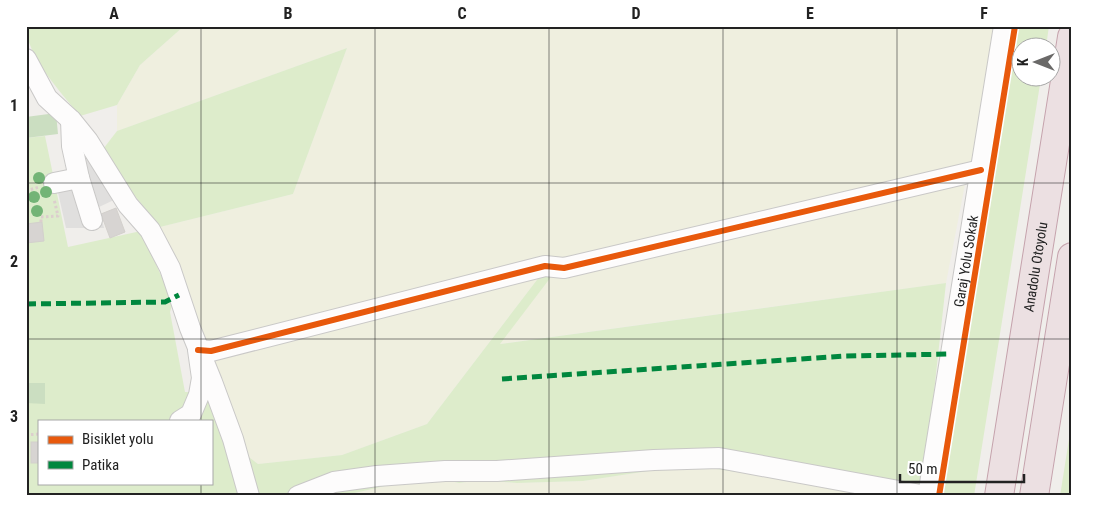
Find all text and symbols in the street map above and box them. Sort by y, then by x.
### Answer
text: A [109,4,119,23]
text: B [284,4,293,23]
text: C [457,4,467,23]
text: D [631,4,641,23]
text: E [806,4,814,23]
text: F [980,4,988,23]
north arrow [1010,38,1060,88]
text: K [1015,58,1031,66]
text: 1 [10,96,18,115]
street label: Garaj Yolu Sokak [951,213,981,308]
street label: Anadolu Otoyolu [1020,221,1050,313]
text: 2 [10,252,18,271]
text: 3 [10,407,18,426]
legend [38,420,212,484]
text: Bisiklet yolu [82,430,153,448]
scale bar [900,452,1024,484]
text: Patika [82,456,119,474]
text: 50 m [908,460,938,478]

